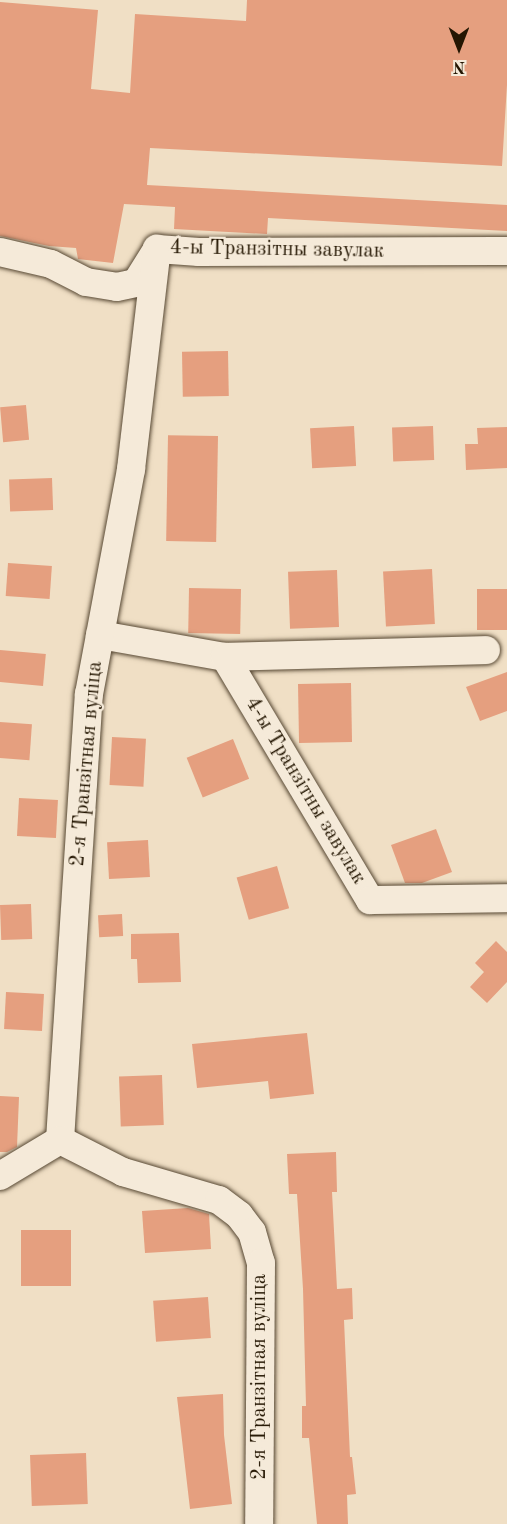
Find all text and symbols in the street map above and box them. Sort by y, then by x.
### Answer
north arrow [429,18,489,78]
text: N [453,58,465,74]
street label: 4-ы Транзітны завулак [170,236,384,264]
street label: 2-я Транзітная вуліца [65,660,109,868]
street label: 4-ы Транзітны завулак [239,693,371,889]
street label: 2-я Транзітная вуліца [247,1274,273,1480]

